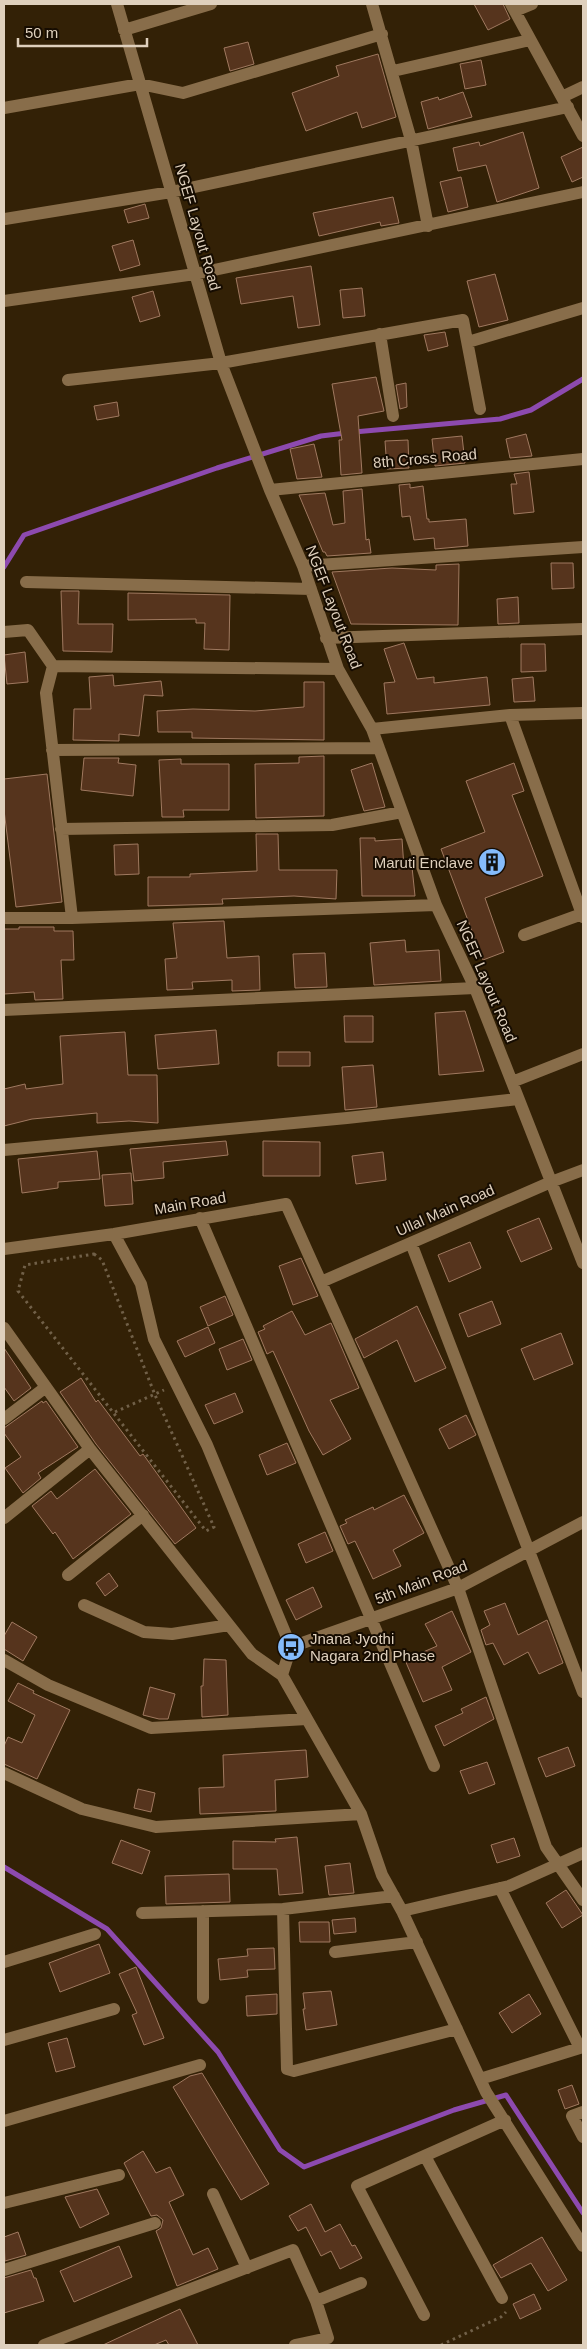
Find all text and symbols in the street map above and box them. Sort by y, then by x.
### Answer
scale bar [18,15,146,47]
text: 50 m [25,24,58,41]
street label: NGEF Layout Road [172,162,224,292]
street label: 8th Cross Road [372,445,478,471]
street label: NGEF Layout Road [303,543,365,671]
building icon: Maruti Enclave [477,847,507,877]
place label: Maruti Enclave [374,854,473,871]
street label: NGEF Layout Road [454,917,520,1045]
street label: Ullal Main Road [393,1181,497,1239]
street label: Main Road [153,1188,227,1218]
street label: 5th Main Road [372,1557,470,1607]
place label: Jnana Jyothi Nagara 2nd Phase [310,1630,435,1664]
bus stop icon: Jnana Jyothi Nagara 2nd Phase [276,1632,306,1662]

